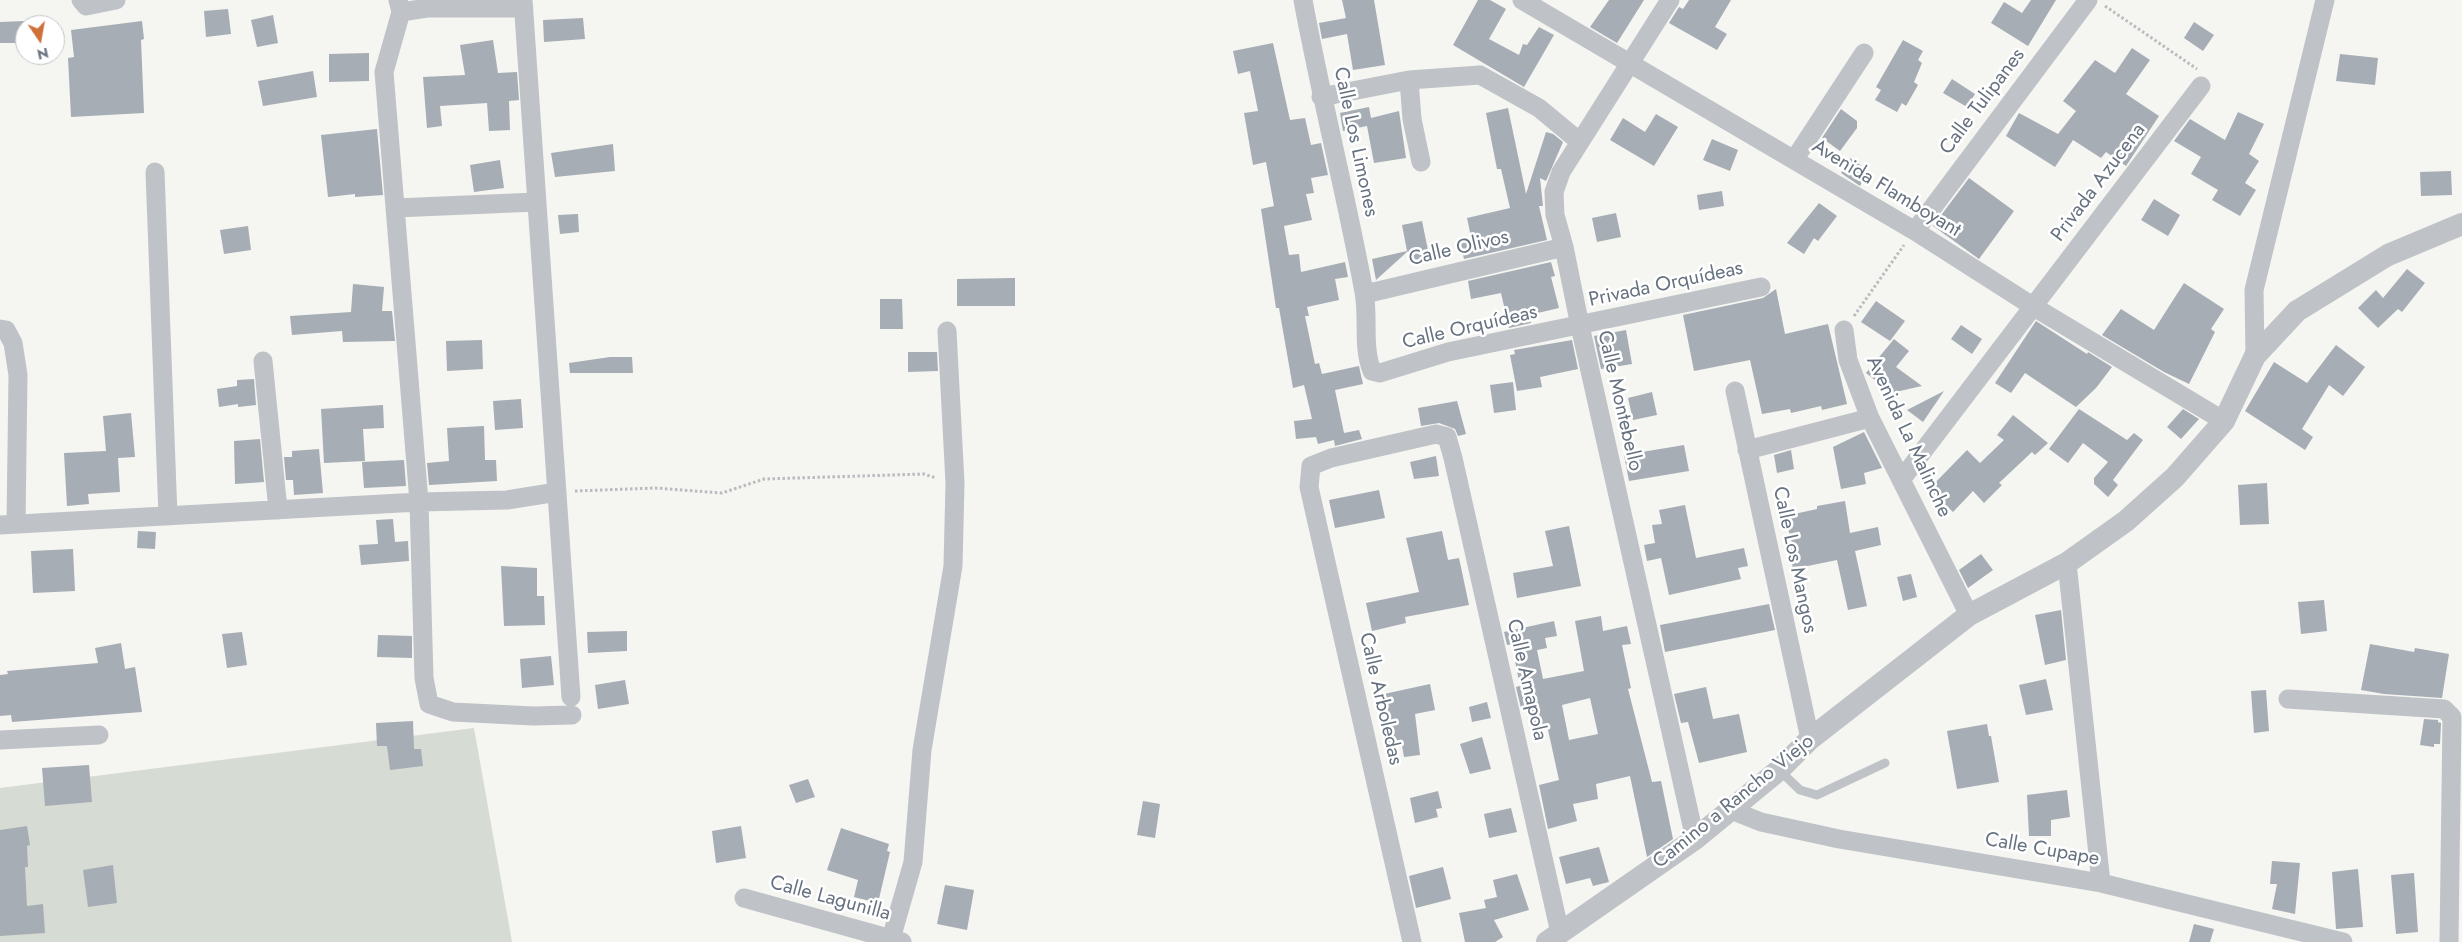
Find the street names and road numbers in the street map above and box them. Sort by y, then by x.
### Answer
street label: Calle Tulipanes [1935,44,2031,160]
street label: Calle Los Limones [1327,65,1383,219]
street label: Privada Azucena [2047,119,2151,247]
street label: Avenida Flamboyant [1807,135,1965,243]
street label: Calle Olivos [1407,226,1511,272]
street label: Privada Orquídeas [1587,257,1745,313]
street label: Calle Orquídeas [1400,301,1540,355]
street label: Calle Montebello [1591,328,1647,474]
street label: Avenida La Malinche [1860,353,1956,521]
street label: Calle Los Mangos [1767,484,1821,636]
street label: Calle Amapola [1500,617,1552,743]
street label: Calle Arboledas [1353,630,1407,768]
street label: Camino a Rancho Viejo [1649,730,1819,874]
street label: Calle Cupape [1983,828,2101,872]
street label: Calle Lagunilla [767,871,893,927]

